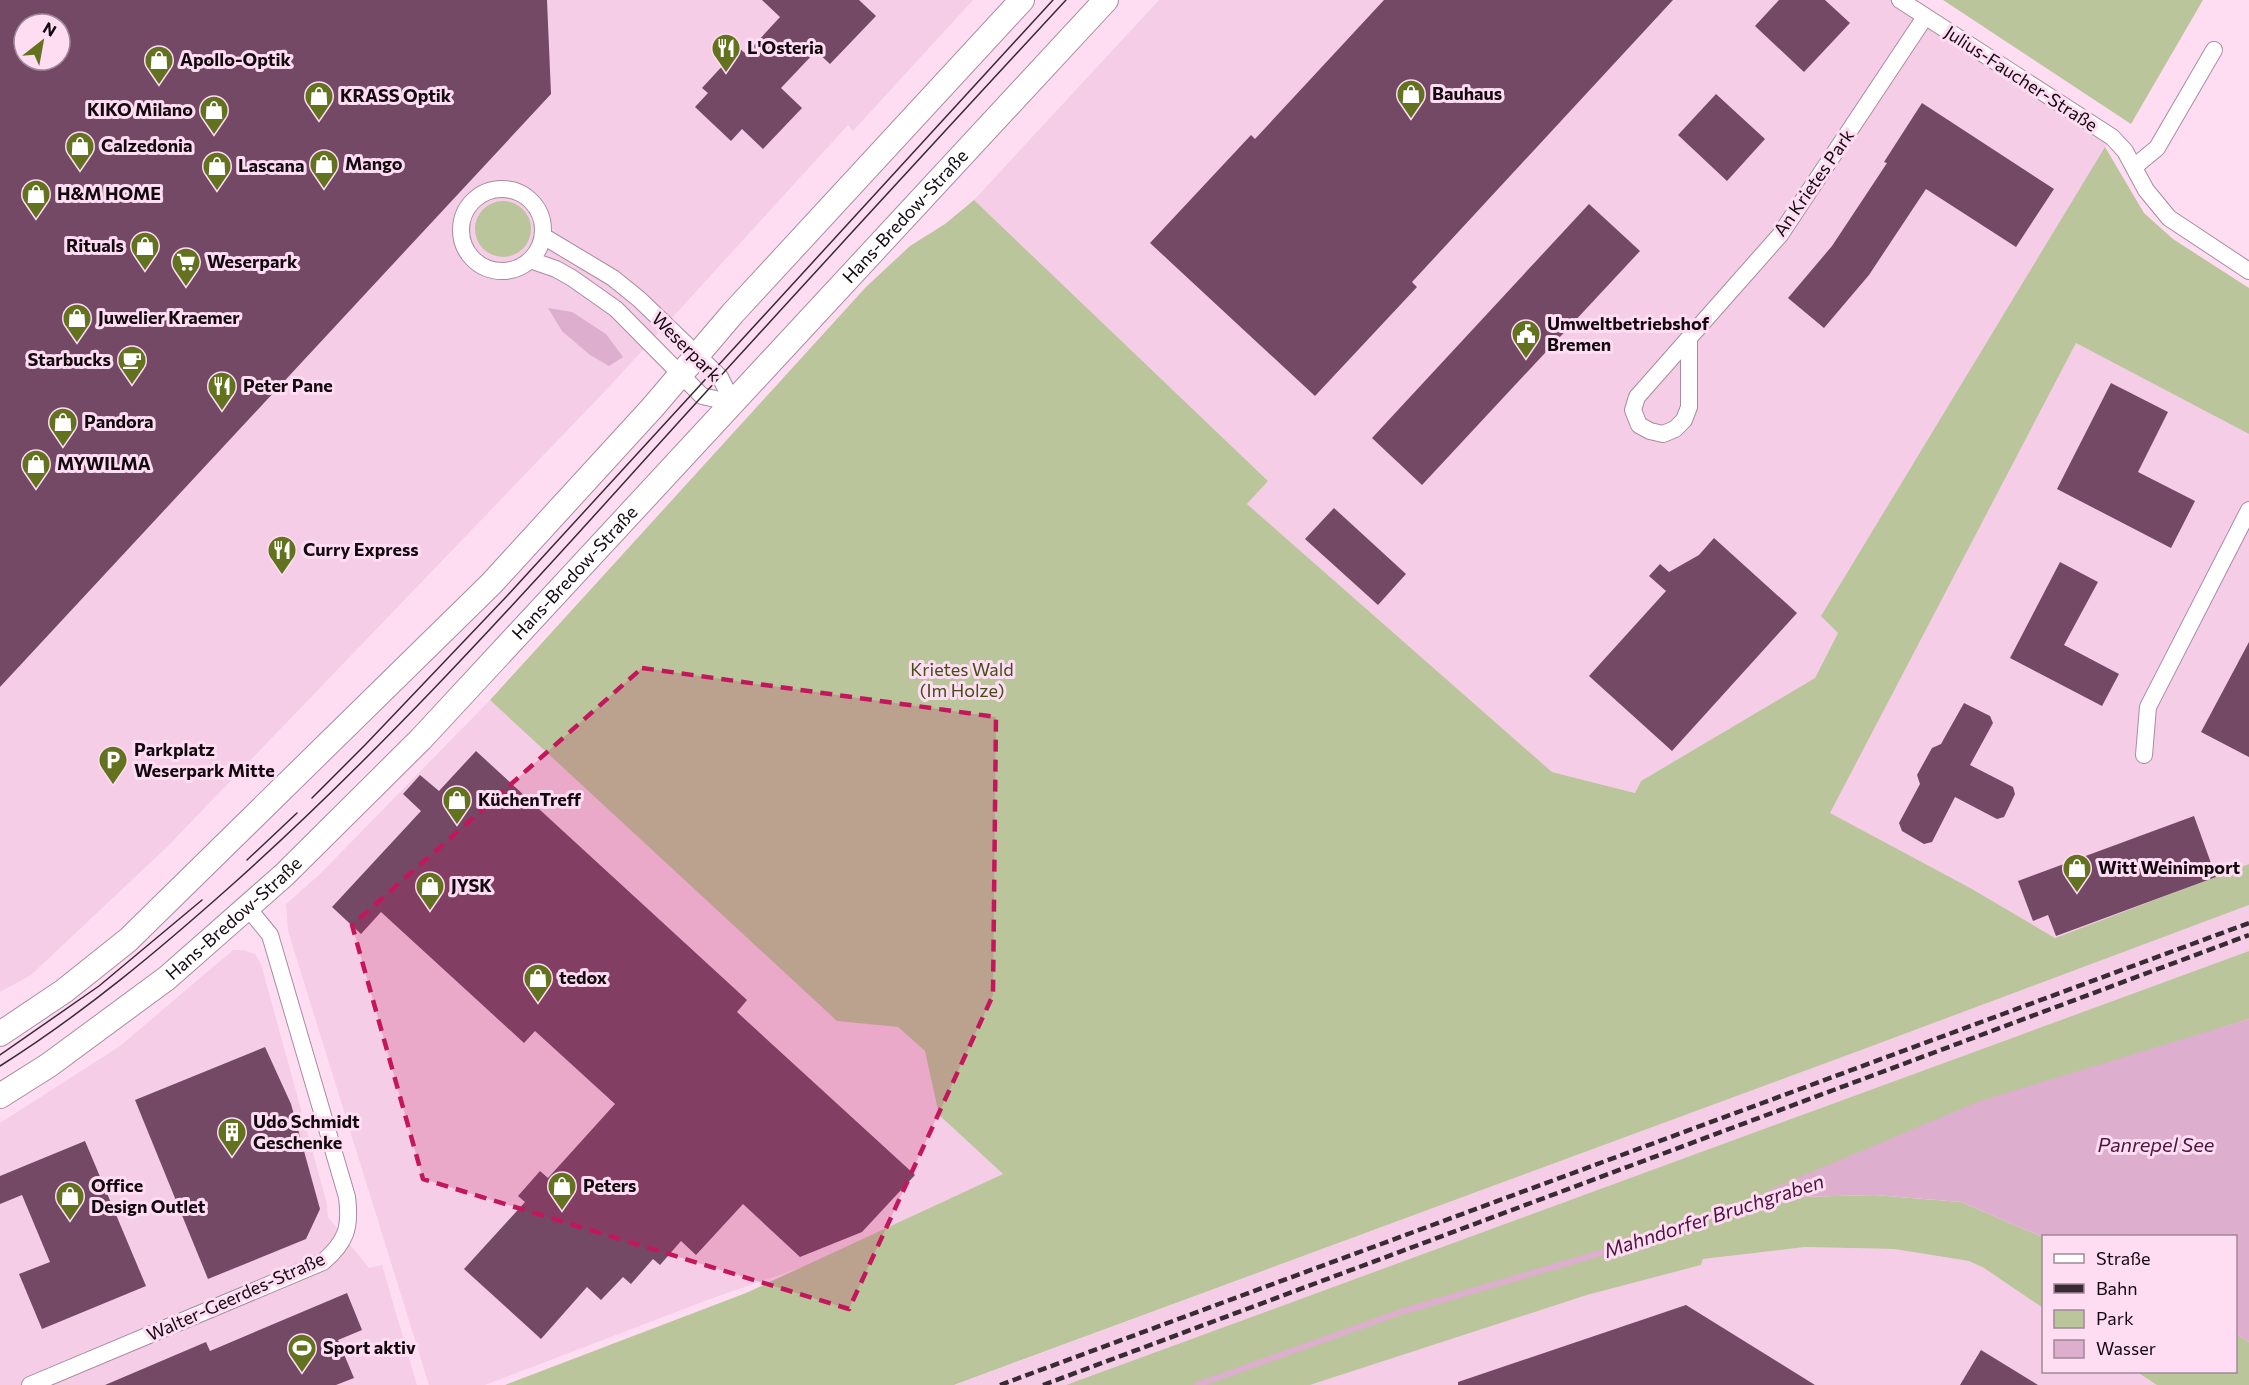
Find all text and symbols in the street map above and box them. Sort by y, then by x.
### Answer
north arrow [12,12,72,72]
text: N [40,17,60,40]
street label: Julius-Faucher-Straße [1941,21,2102,136]
restaurant icon: L'Osteria [710,32,742,74]
place label: L'Osteria [747,36,823,58]
shop icon: Apollo-Optik [143,44,175,86]
place label: Apollo-Optik [180,48,291,70]
shop icon: Bauhaus [1395,78,1427,120]
shop icon: KRASS Optik [303,80,335,122]
place label: Bauhaus [1432,82,1502,104]
place label: KRASS Optik [340,84,452,106]
shop icon: KIKO Milano [198,94,230,136]
place label: KIKO Milano [87,98,193,120]
street label: An Krietes Park [1768,125,1858,240]
shop icon: Calzedonia [64,130,96,172]
place label: Calzedonia [101,134,193,156]
street label: Hans-Bredow-Straße [837,144,972,287]
shop icon: Mango [308,148,340,190]
shop icon: Lascana [201,150,233,192]
place label: Mango [345,152,403,174]
place label: Lascana [238,154,304,176]
shop icon: H&M HOME [20,178,52,220]
place label: H&M HOME [57,182,161,204]
shop icon: Rituals [129,230,161,272]
place label: Rituals [66,234,124,256]
supermarket icon: Weserpark [170,246,202,288]
place label: Weserpark [207,250,298,272]
shop icon: Juwelier Kraemer [61,302,93,344]
place label: Juwelier Kraemer [98,306,240,328]
street label: Weserpark [648,307,726,386]
place label: Umweltbetriebshof Bremen [1547,312,1710,355]
public building icon: Umweltbetriebshof Bremen [1510,318,1542,360]
cafe icon: Starbucks [116,344,148,386]
place label: Starbucks [27,348,111,370]
restaurant icon: Peter Pane [206,370,238,412]
place label: Peter Pane [243,374,333,396]
shop icon: Pandora [47,406,79,448]
place label: Pandora [84,410,154,432]
shop icon: MYWILMA [20,448,52,490]
place label: MYWILMA [57,452,151,474]
street label: Hans-Bredow-Straße [507,501,642,644]
restaurant icon: Curry Express [266,534,298,576]
place label: Curry Express [303,538,419,560]
park label: Krietes Wald (Im Holze) [910,658,1014,701]
place label: Parkplatz Weserpark Mitte [134,738,275,781]
parking icon: Parkplatz Weserpark Mitte [97,744,129,786]
shop icon: KüchenTreff [441,784,473,826]
place label: KüchenTreff [478,788,582,810]
street label: Hans-Bredow-Straße [161,852,306,984]
shop icon: Witt Weinimport [2061,852,2093,894]
place label: Witt Weinimport [2098,856,2241,878]
shop icon: JYSK [414,870,446,912]
place label: JYSK [451,874,492,896]
shop icon: tedox [522,962,554,1004]
place label: tedox [559,966,607,988]
place label: Udo Schmidt Geschenke [253,1110,360,1153]
building icon: Udo Schmidt Geschenke [216,1116,248,1158]
water label: Panrepel See [2098,1132,2215,1156]
water label: Mahndorfer Bruchgraben [1601,1168,1827,1262]
shop icon: Peters [546,1170,578,1212]
place label: Office Design Outlet [91,1174,206,1217]
place label: Peters [583,1174,636,1196]
shop icon: Office Design Outlet [54,1180,86,1222]
legend [2042,1235,2237,1373]
street label: Walter-Geerdes-Straße [143,1247,328,1345]
text: Straße [2096,1247,2151,1269]
text: Bahn [2096,1277,2138,1299]
text: Park [2096,1307,2134,1329]
sports icon: Sport aktiv [286,1332,318,1374]
place label: Sport aktiv [323,1336,416,1358]
text: Wasser [2096,1337,2156,1359]

